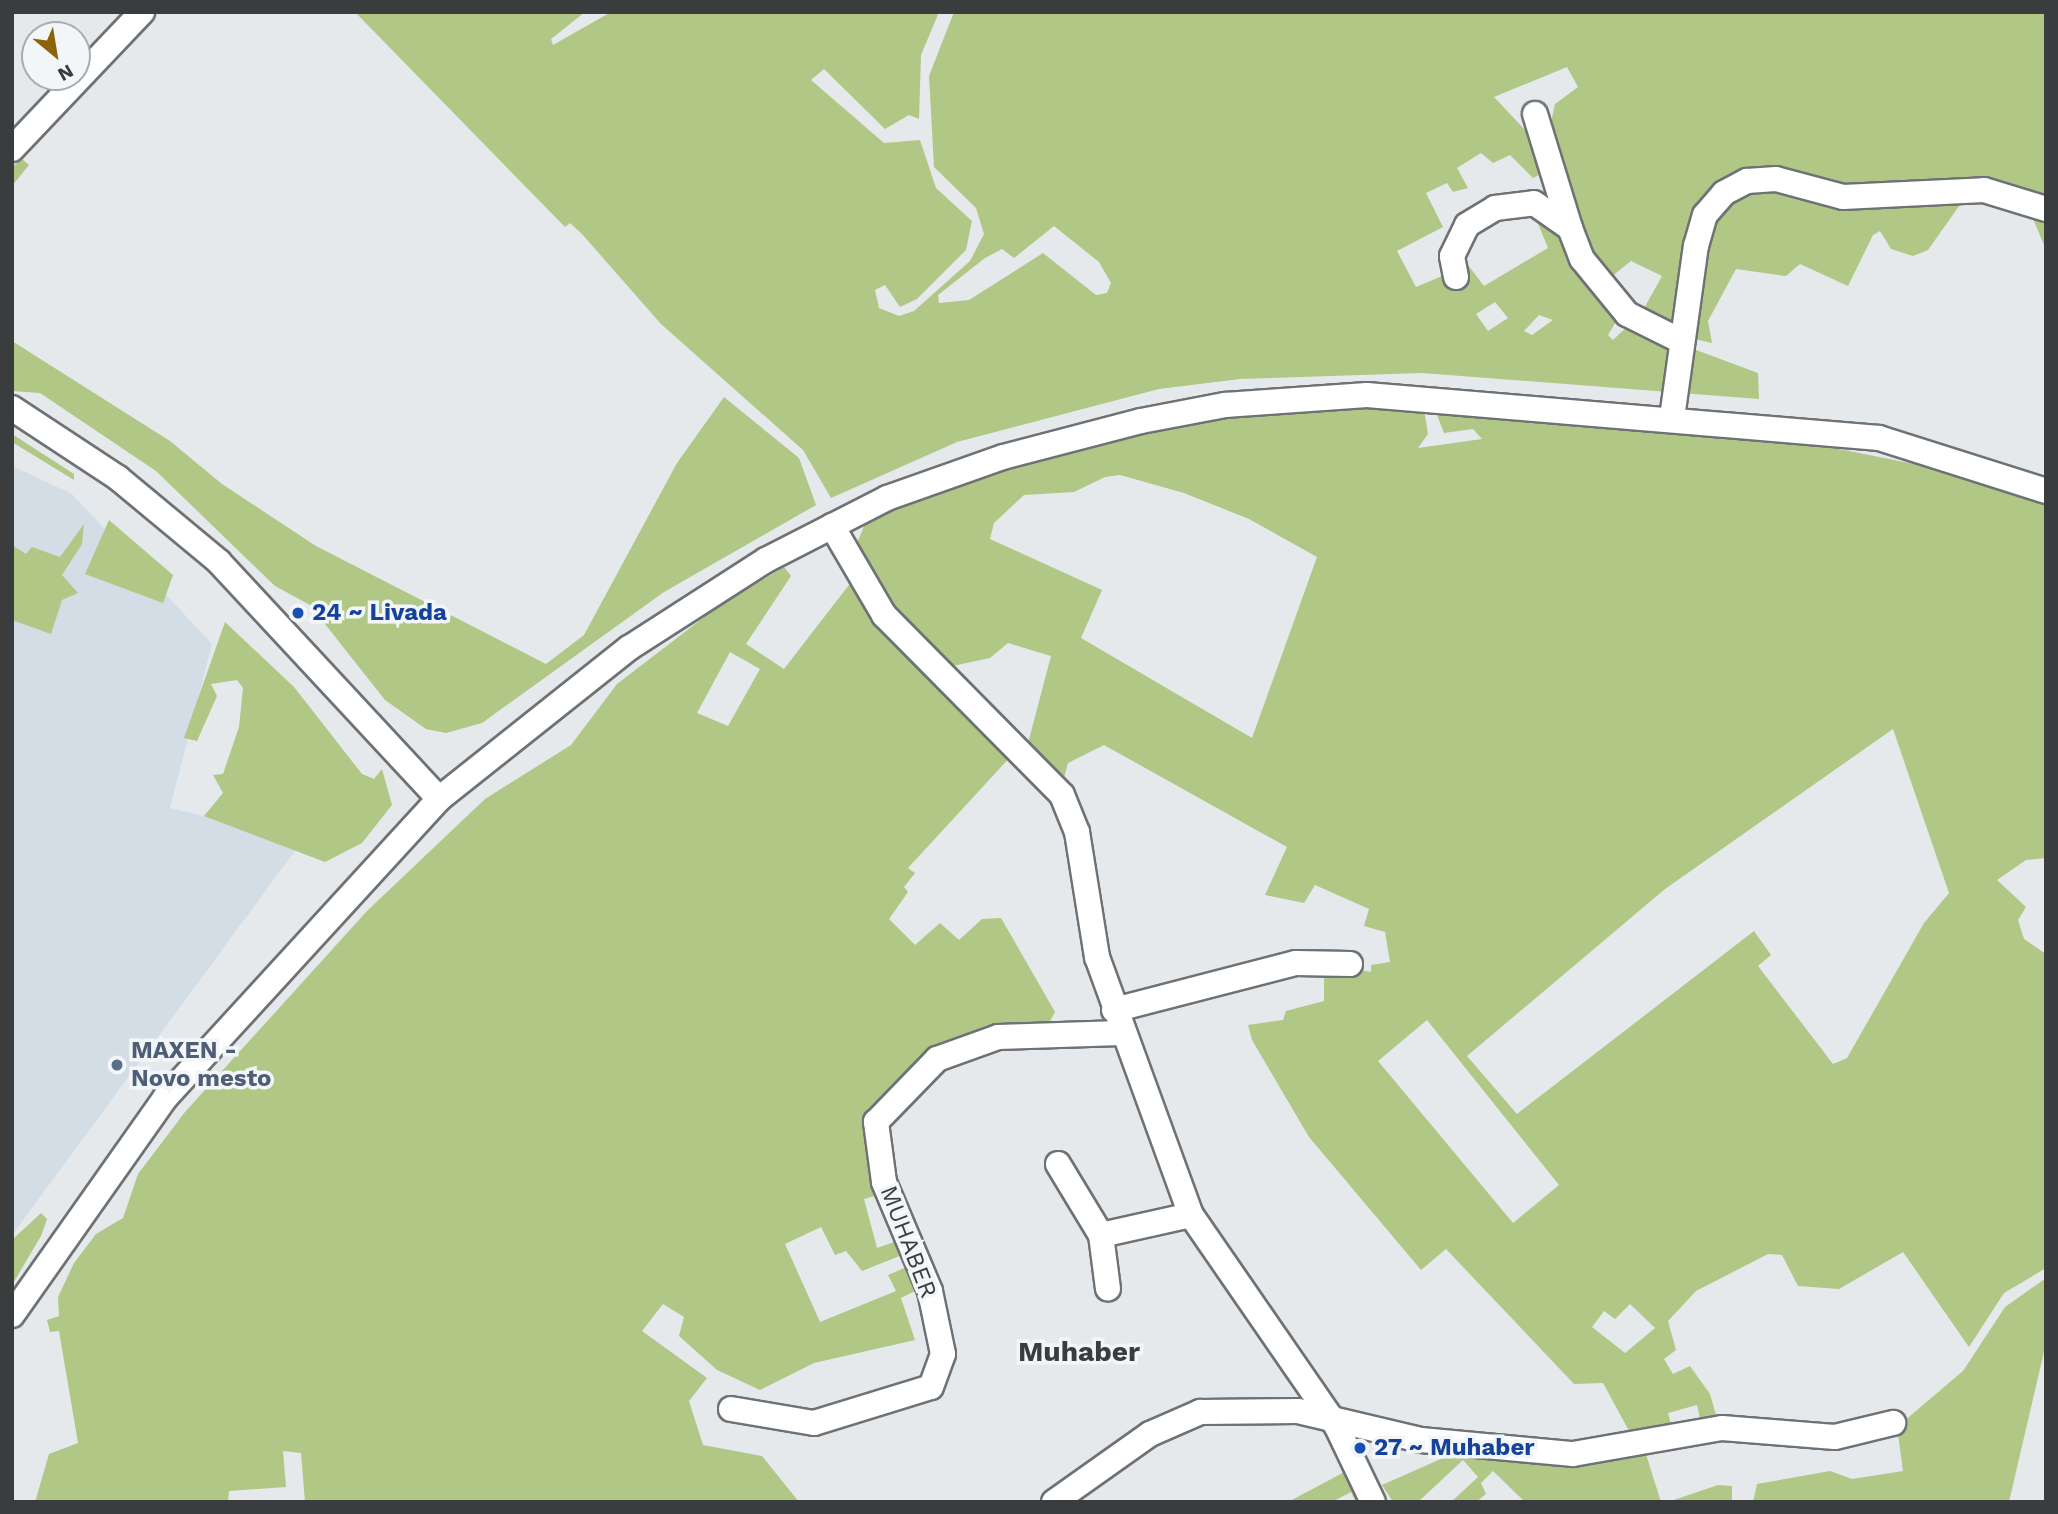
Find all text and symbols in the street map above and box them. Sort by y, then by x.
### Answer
north arrow [21,21,91,91]
text: N [54,59,78,86]
place label: 24 ~ Livada [312,599,447,627]
marker: 24 ~ Livada [290,605,306,621]
place label: MAXEN - Novo mesto [131,1037,271,1093]
marker: MAXEN - Novo mesto [109,1057,125,1073]
street label: MUHABER [873,1182,943,1302]
district label: Muhaber [1018,1335,1140,1369]
place label: 27 ~ Muhaber [1374,1434,1535,1462]
marker: 27 ~ Muhaber [1352,1440,1368,1456]

